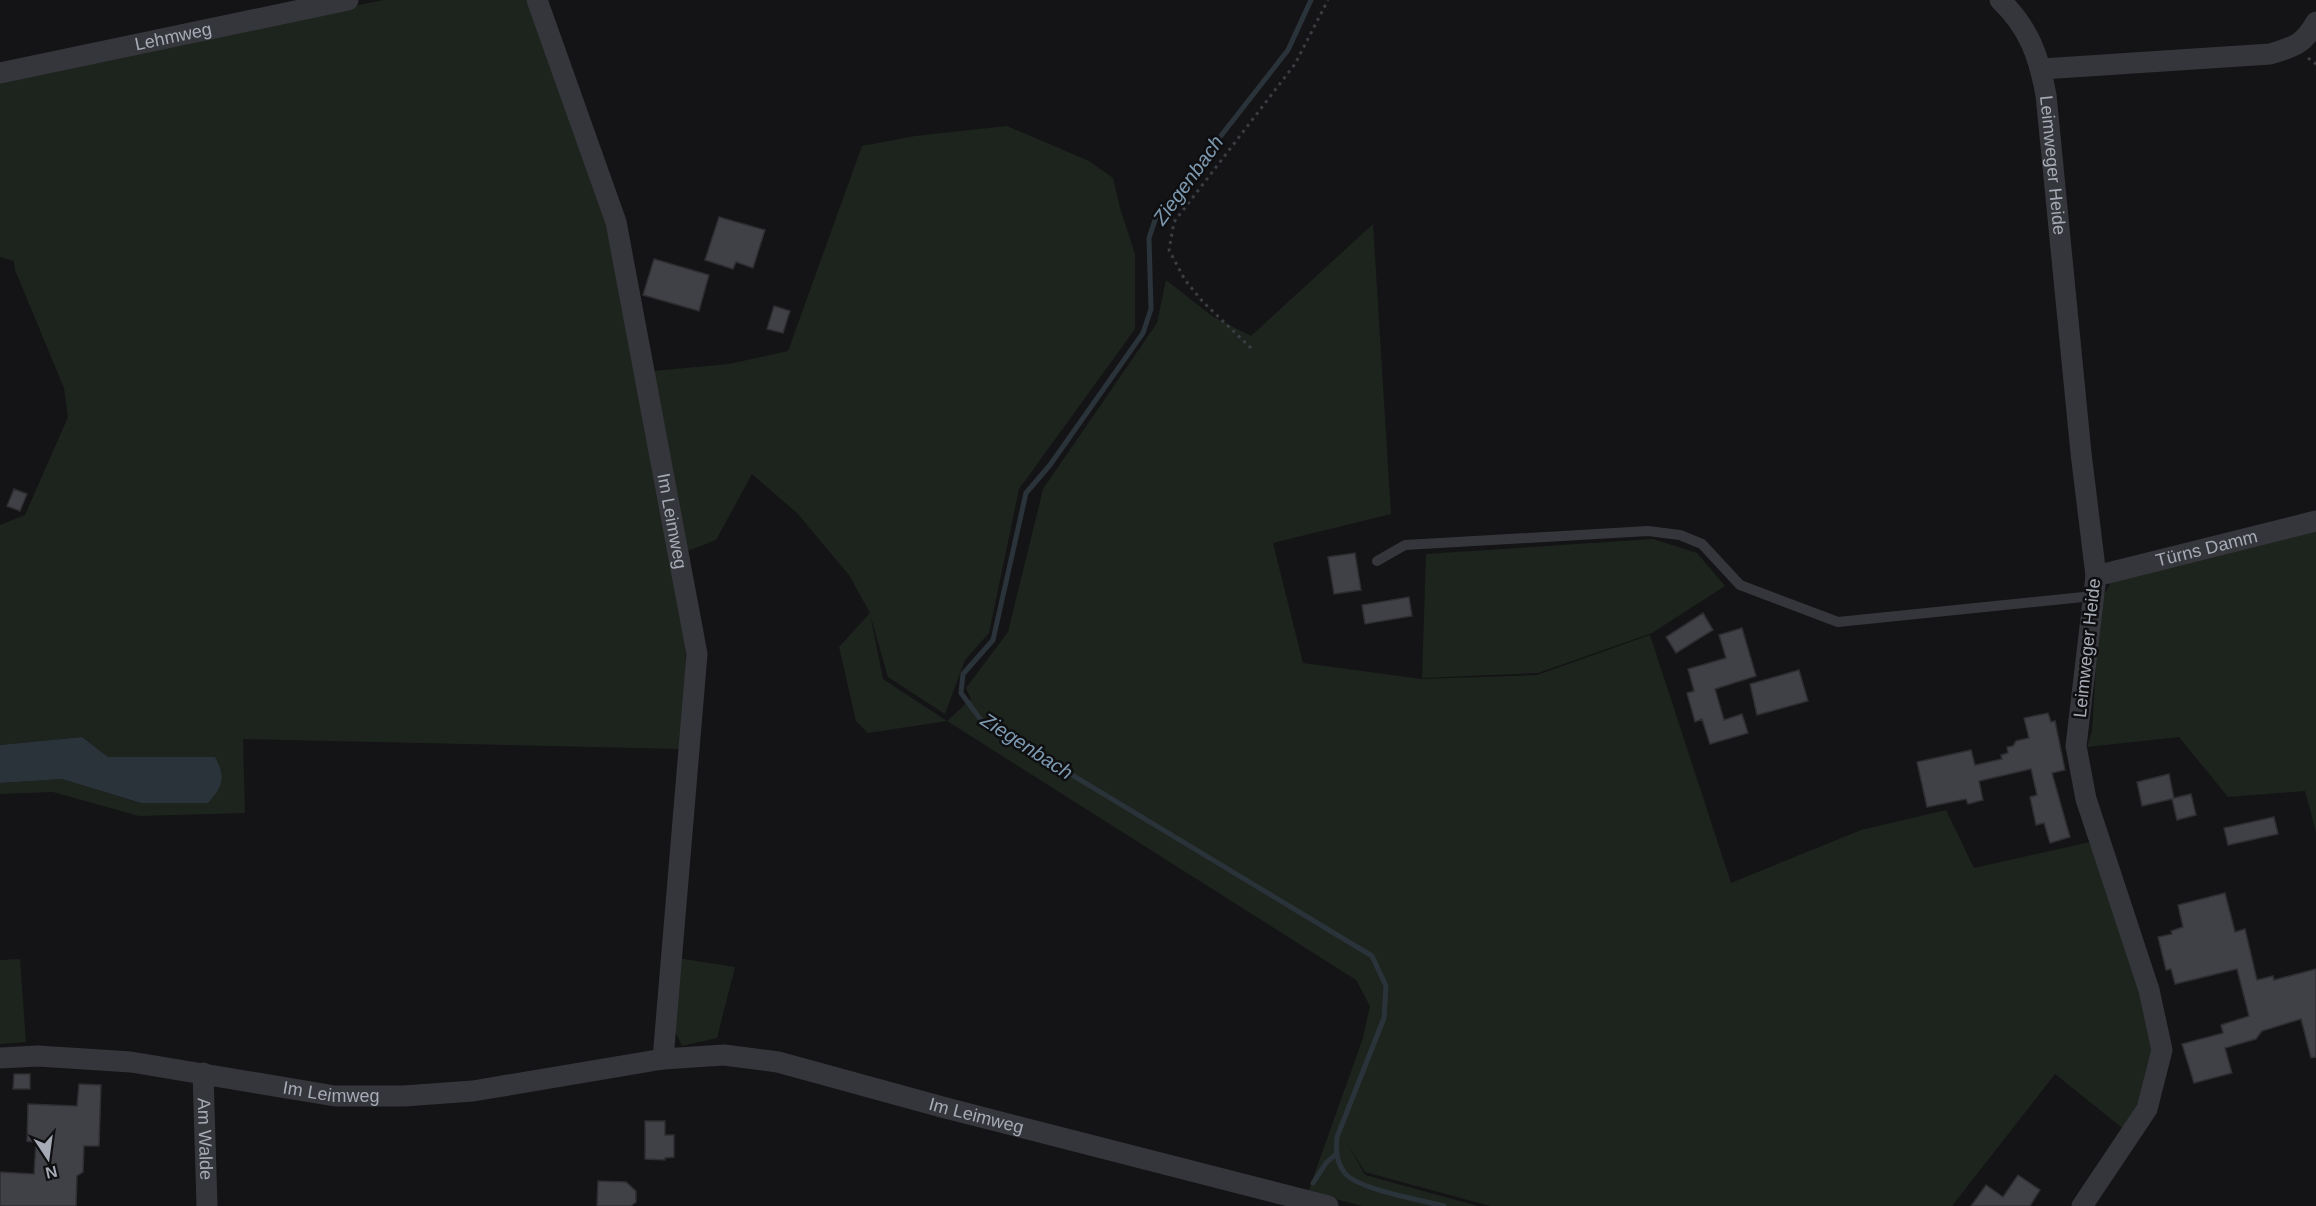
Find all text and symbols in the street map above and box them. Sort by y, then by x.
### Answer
street label: Lehmweg [133,19,213,54]
street label: Leimweger Heide [2036,94,2070,236]
water label: Ziegenbach [1148,131,1228,230]
street label: Im Leimweg [653,472,691,571]
street label: Türns Damm [2154,526,2259,571]
street label: Leimweger Heide [2070,577,2104,719]
water label: Ziegenbach [976,708,1077,784]
street label: Im Leimweg [281,1077,379,1106]
street label: Im Leimweg [927,1094,1026,1138]
street label: Am Walde [194,1097,216,1180]
north arrow [18,1128,78,1188]
text: N [44,1163,59,1182]

